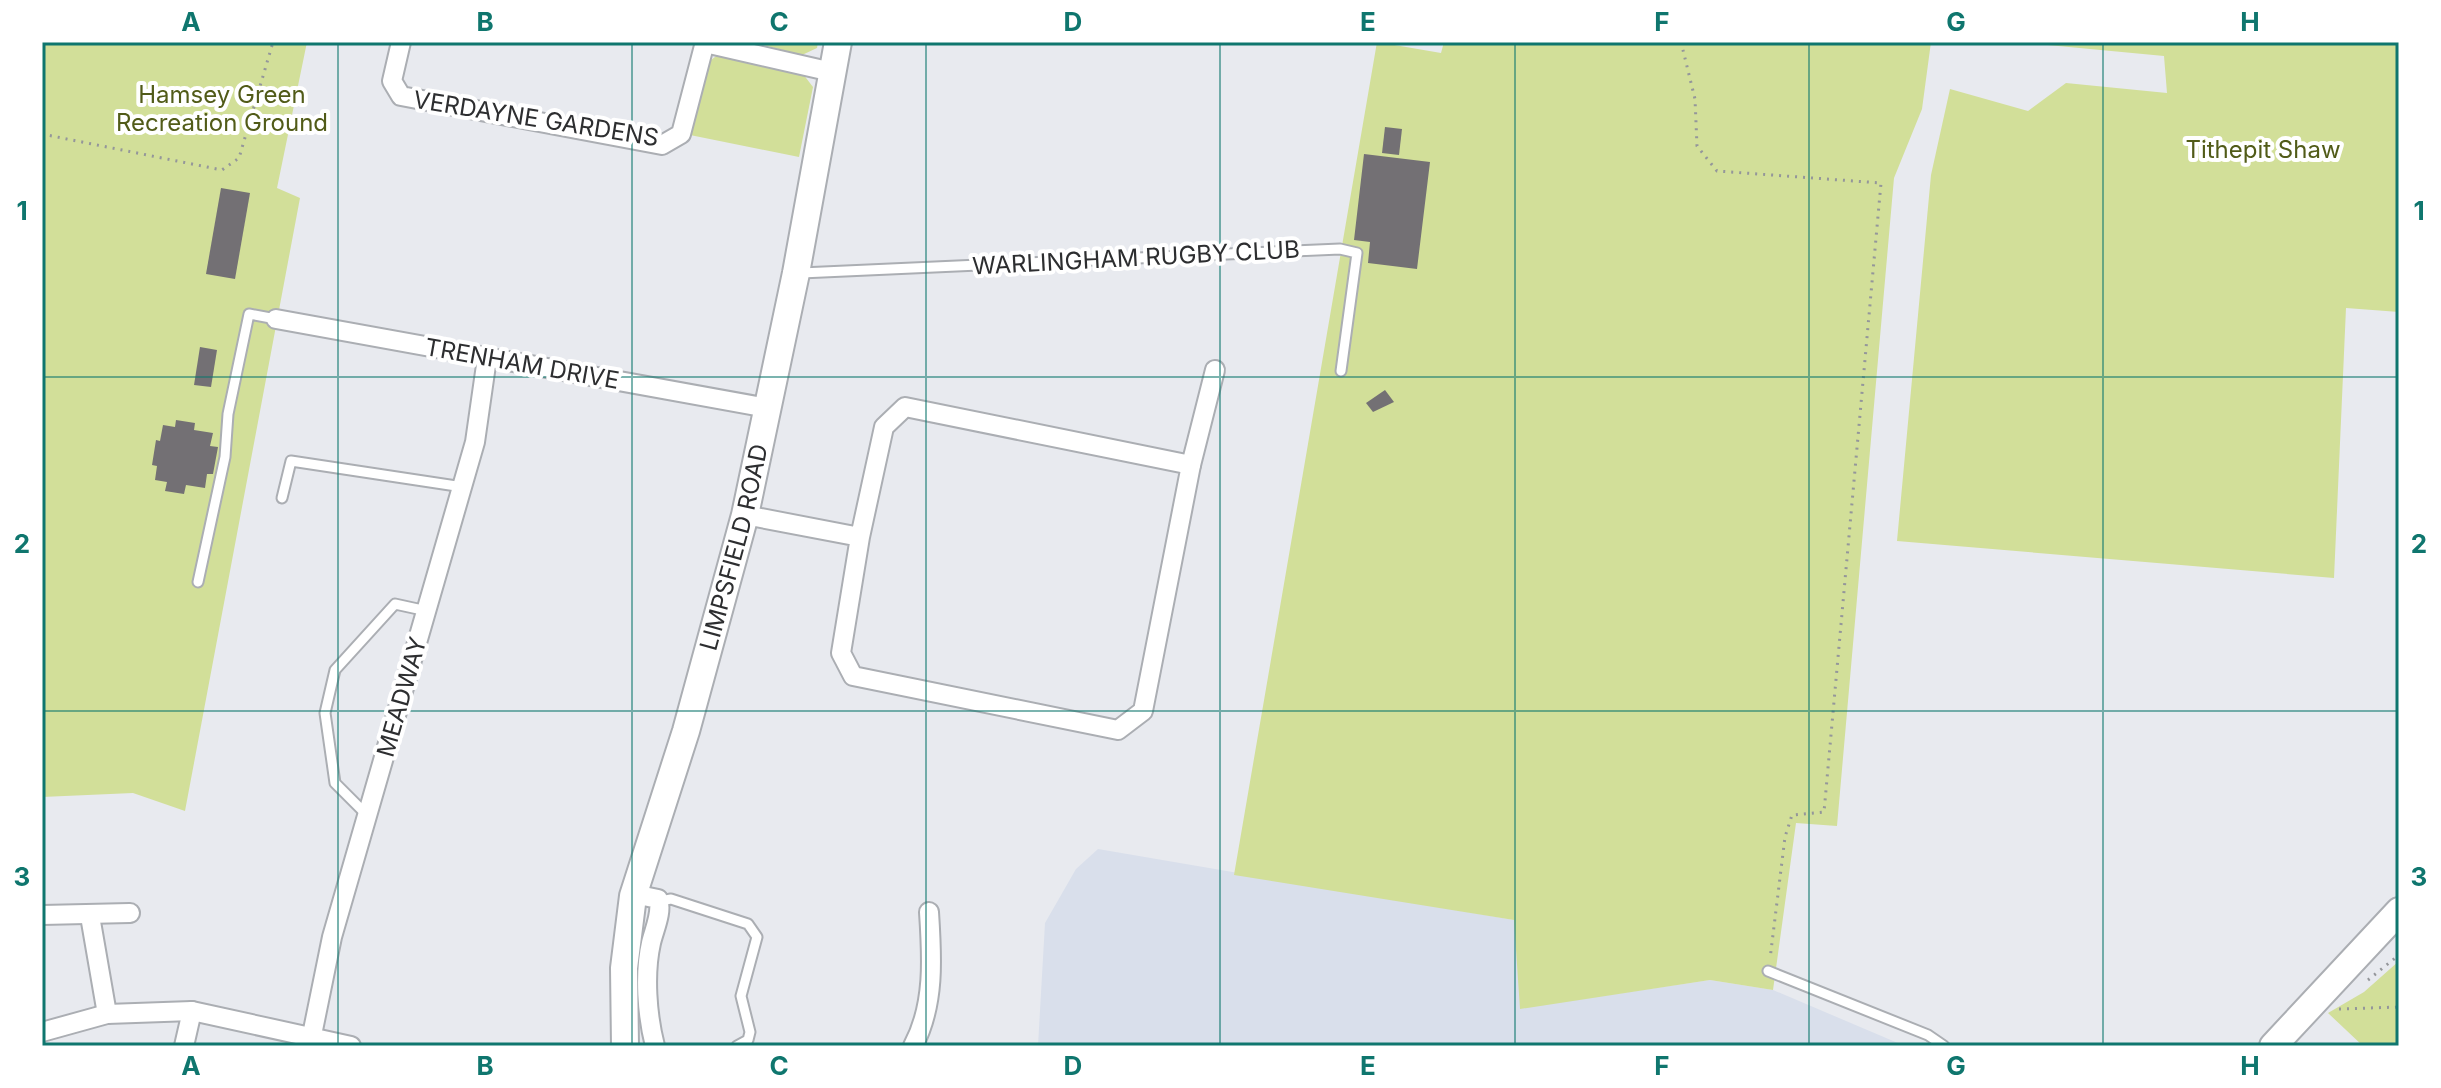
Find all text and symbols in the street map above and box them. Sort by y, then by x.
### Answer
text: A [181,6,201,37]
text: B [476,6,494,37]
text: C [769,6,789,37]
text: D [1064,6,1082,37]
text: E [1360,6,1376,37]
text: F [1654,6,1670,37]
text: G [1946,6,1966,37]
text: H [2240,6,2260,37]
park label: Hamsey Green Recreation Ground [116,80,328,137]
street label: VERDAYNE GARDENS [411,85,661,152]
park label: Tithepit Shaw [2185,135,2341,164]
text: 1 [16,195,28,226]
text: 1 [2413,195,2425,226]
street label: WARLINGHAM RUGBY CLUB [972,234,1300,281]
street label: TRENHAM DRIVE [423,332,621,395]
street label: LIMPSFIELD ROAD [694,441,774,654]
text: 2 [14,528,30,559]
text: 2 [2411,528,2427,559]
street label: MEADWAY [371,634,432,760]
text: 3 [14,861,30,892]
text: 3 [2411,861,2427,892]
text: A [181,1050,201,1081]
text: B [476,1050,494,1081]
text: C [769,1050,789,1081]
text: D [1064,1050,1082,1081]
text: E [1360,1050,1376,1081]
text: F [1654,1050,1670,1081]
text: G [1946,1050,1966,1081]
text: H [2240,1050,2260,1081]

